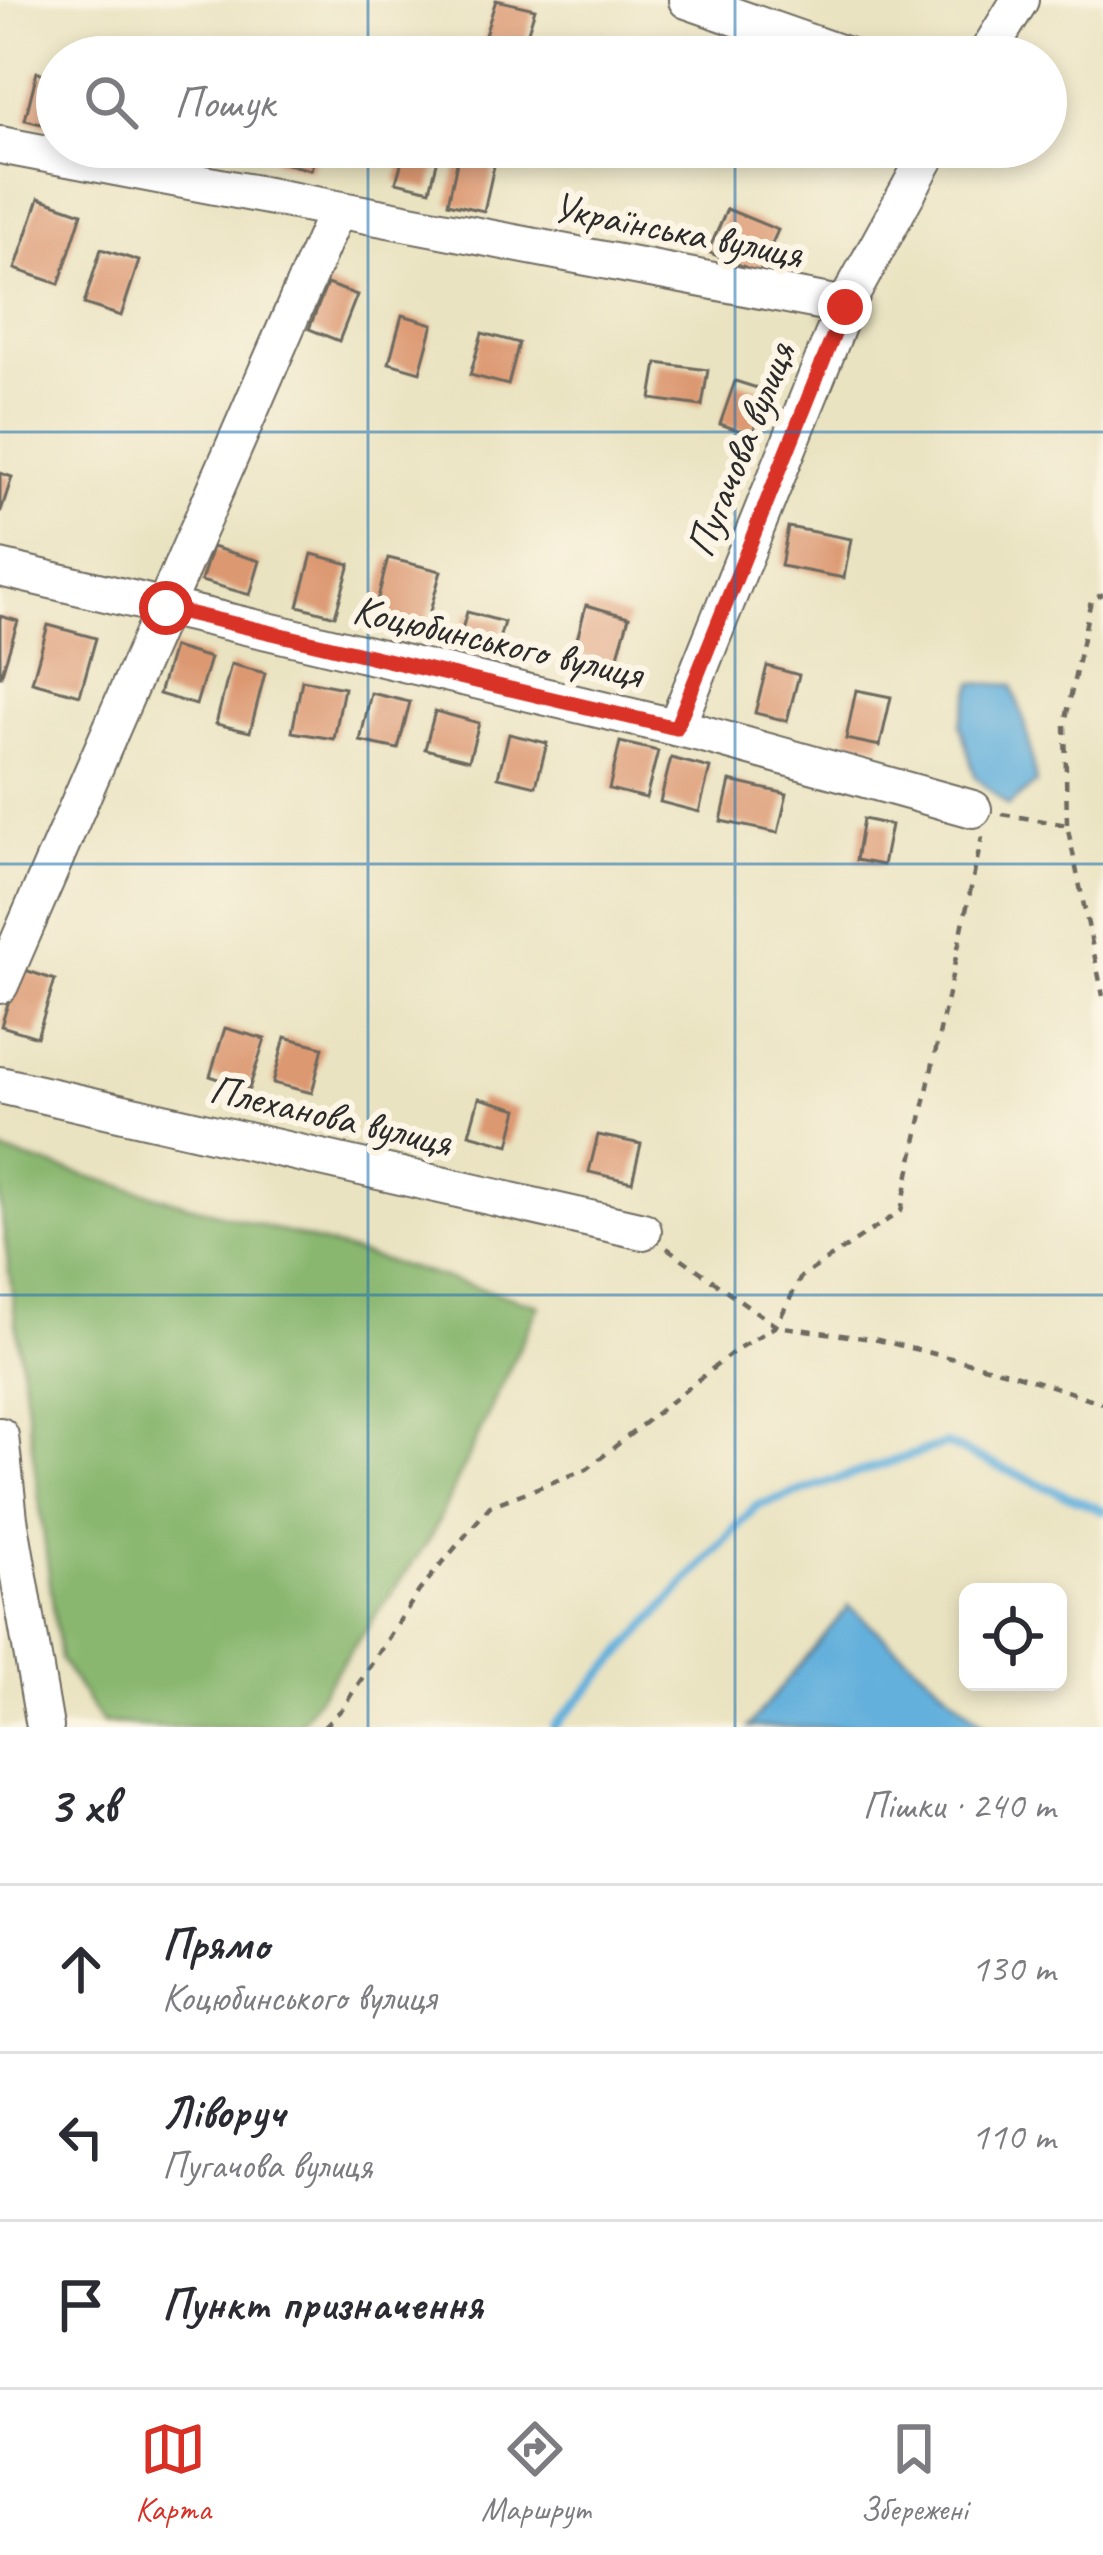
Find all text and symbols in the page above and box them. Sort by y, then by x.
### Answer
search box [36,36,1067,168]
icon: search [78,69,144,135]
text: Пошук [174,74,274,131]
street label: Українська вулиця [549,180,808,281]
route end [818,280,872,334]
street label: Пугачова вулиця [673,333,808,564]
route start [139,581,193,635]
street label: Коцюбинського вулиця [348,582,650,701]
street label: Плеханова вулиця [205,1062,458,1169]
map controls [959,1583,1067,1691]
button: locate [959,1583,1067,1691]
text: 3 хв [48,1773,118,1837]
text: Пішки · 240 m [862,1781,1055,1830]
text: Прямо [162,1916,269,1973]
icon: ahead [48,1936,114,2002]
text: 130 m [971,1944,1055,1993]
text: Коцюбинського вулиця [162,1973,436,2022]
text: Ліворуч [162,2084,284,2141]
icon: left [48,2104,114,2170]
text: 110 m [971,2112,1055,2161]
text: Пугачова вулиця [162,2141,372,2190]
icon: arrive [48,2272,114,2338]
text: Пункт призначення [162,2276,482,2333]
tab: Карта [135,2416,211,2530]
tab: Маршрут [481,2416,590,2530]
tab: Збережені [860,2416,968,2530]

